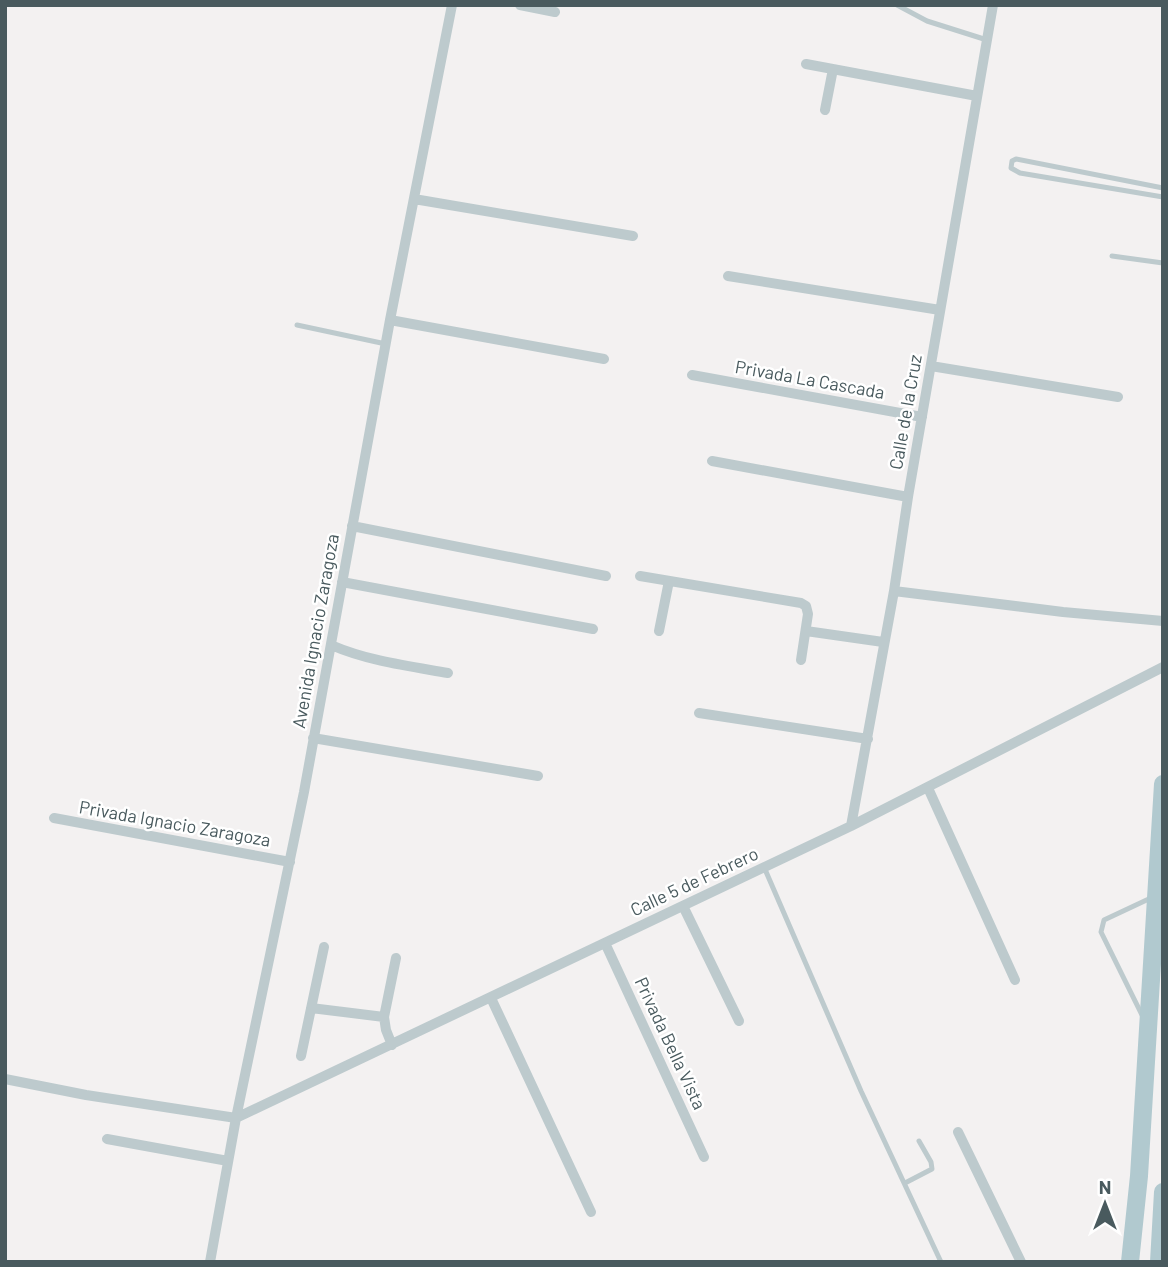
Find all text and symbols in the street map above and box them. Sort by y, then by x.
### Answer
street label: Calle de la Cruz [884,353,926,471]
street label: Privada La Cascada [734,355,886,403]
street label: Avenida Ignacio Zaragoza [287,532,343,730]
street label: Privada Ignacio Zaragoza [78,795,272,851]
street label: Calle 5 de Febrero [627,842,761,920]
street label: Privada Bella Vista [631,973,711,1113]
north arrow [1070,1169,1140,1239]
text: N [1099,1175,1111,1198]

